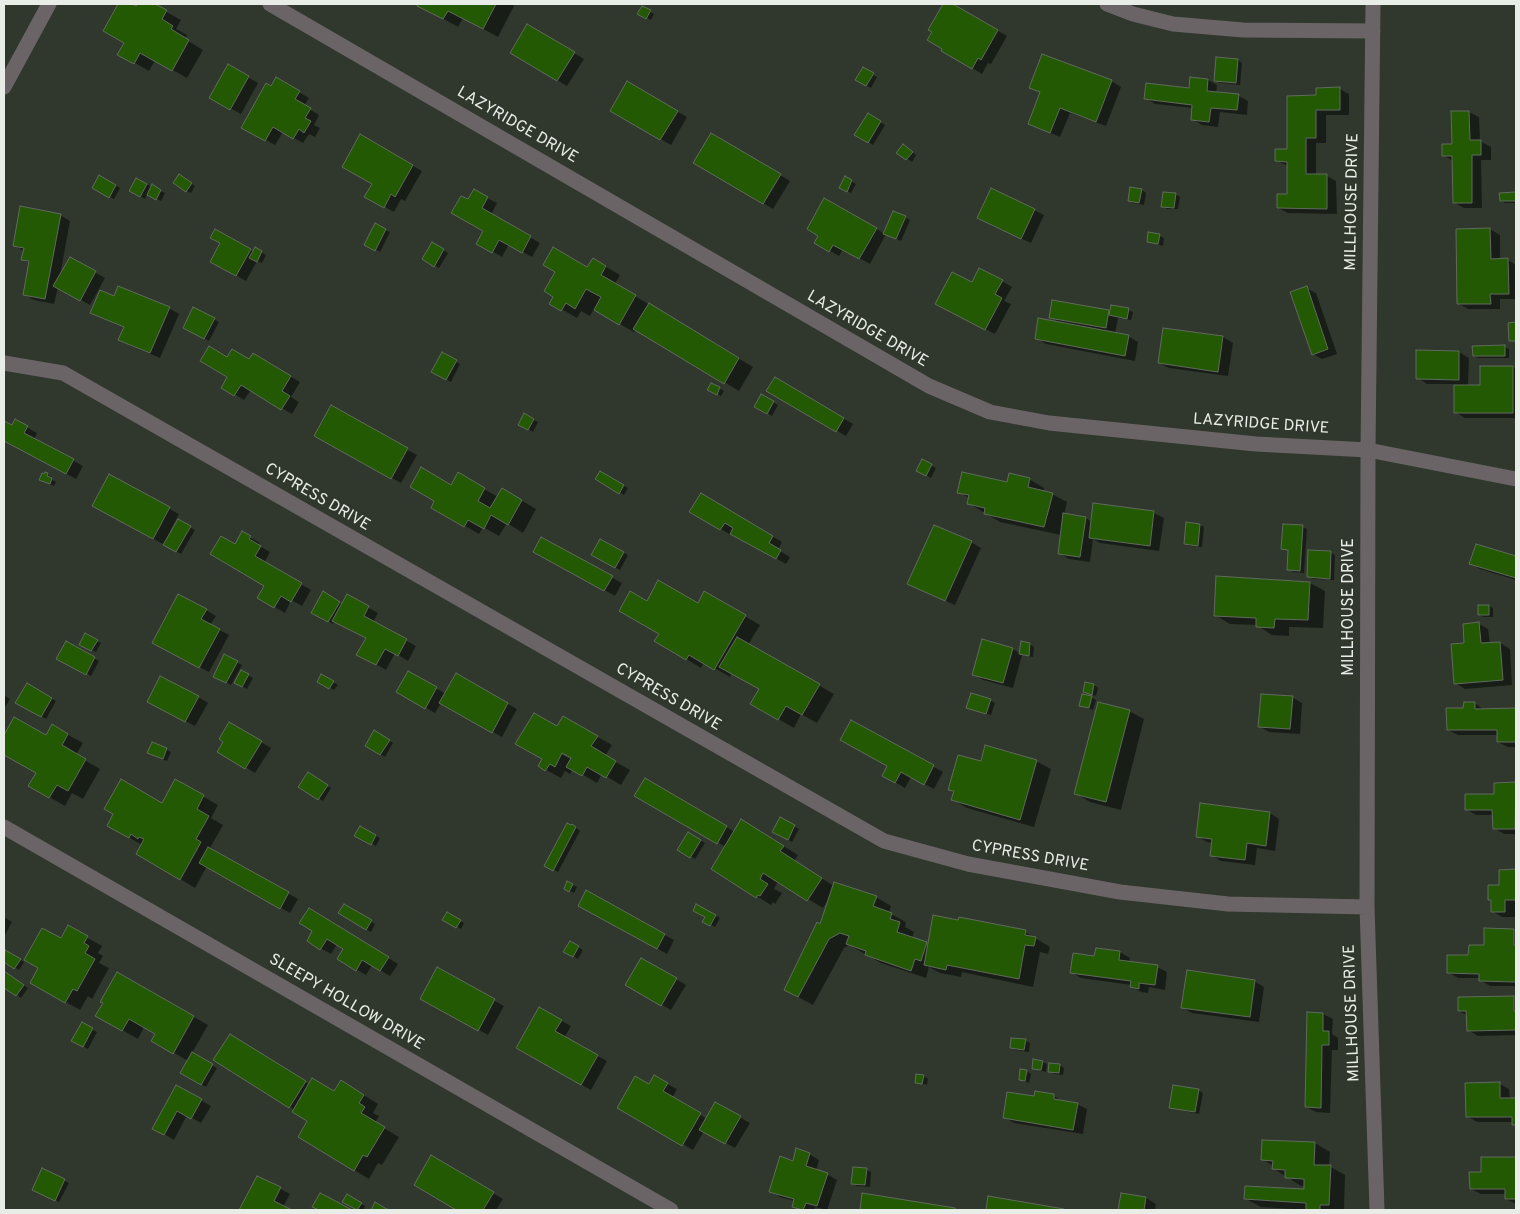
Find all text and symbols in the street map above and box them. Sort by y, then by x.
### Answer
street label: LAZYRIDGE DRIVE [453,84,581,168]
street label: MILLHOUSE DRIVE [1342,133,1364,271]
street label: LAZYRIDGE DRIVE [803,288,931,372]
street label: LAZYRIDGE DRIVE [1192,411,1330,439]
street label: CYPRESS DRIVE [261,460,373,536]
street label: MILLHOUSE DRIVE [1340,538,1360,676]
street label: CYPRESS DRIVE [612,660,724,736]
street label: CYPRESS DRIVE [970,837,1090,877]
street label: MILLHOUSE DRIVE [1341,944,1365,1082]
street label: SLEEPY HOLLOW DRIVE [265,951,427,1055]

